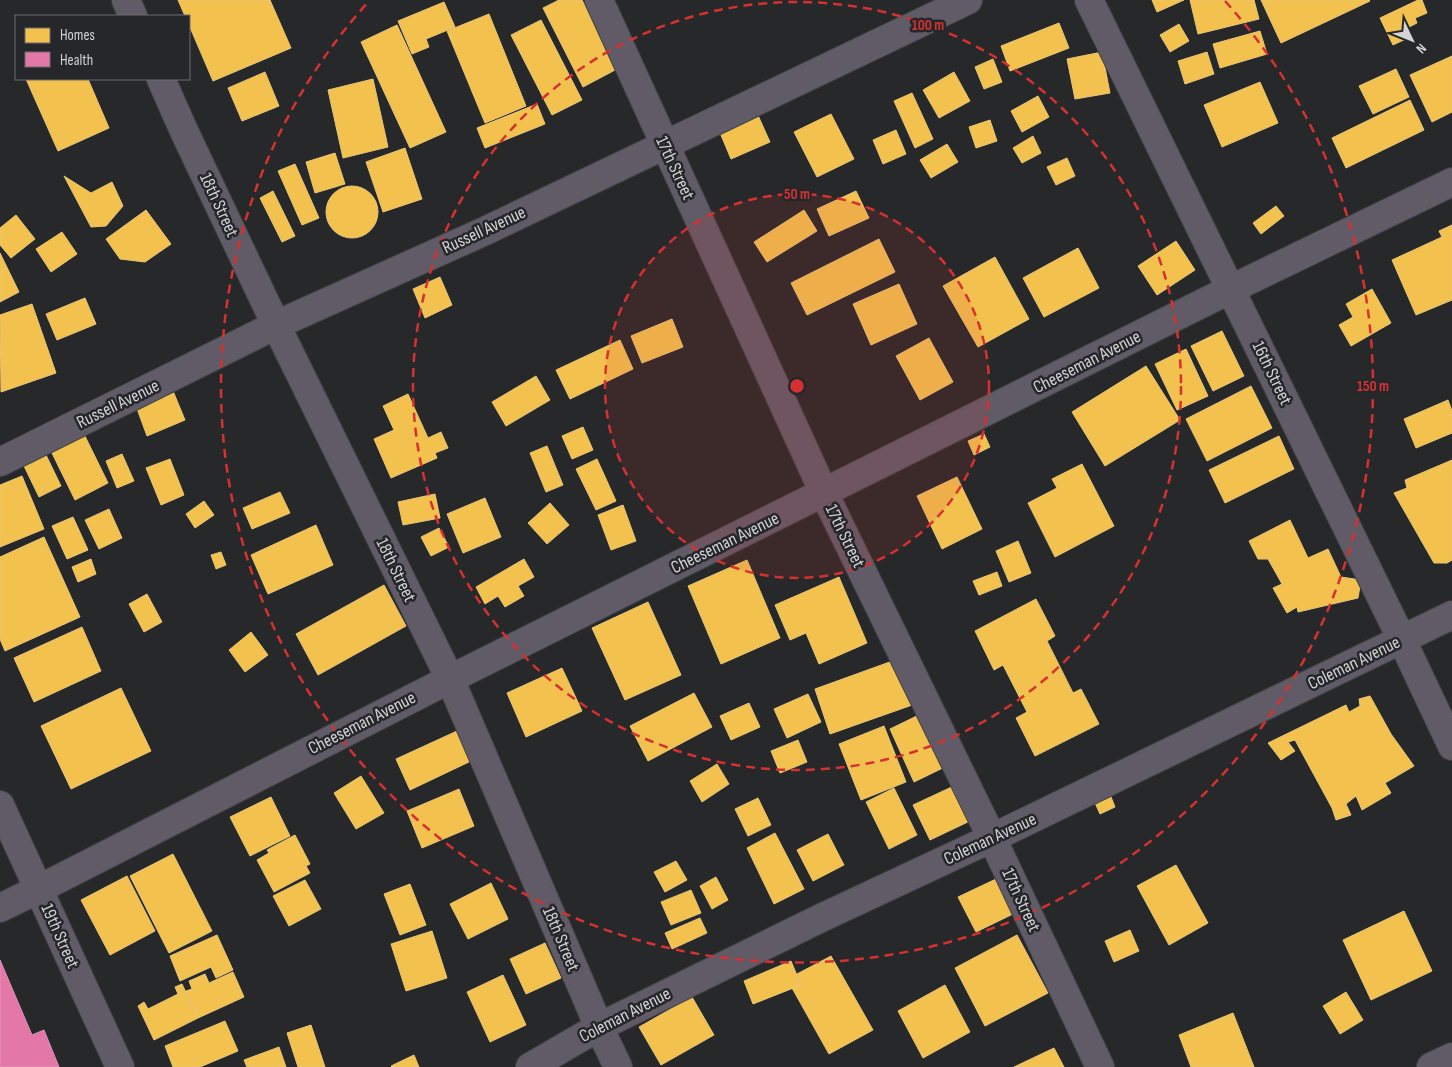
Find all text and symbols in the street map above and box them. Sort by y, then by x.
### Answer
legend [15,15,190,80]
north arrow [1387,15,1437,65]
text: 100 m [912,16,944,35]
text: Homes [60,26,95,45]
text: N [1412,40,1430,57]
text: Health [60,51,93,70]
street label: 17th Street [651,133,699,204]
street label: 18th Street [195,170,243,241]
text: 50 m [784,185,810,204]
street label: Russell Avenue [439,202,529,258]
street label: Cheeseman Avenue [1030,326,1144,398]
street label: 16th Street [1248,338,1297,409]
street label: Russell Avenue [73,375,163,433]
centre of rings [788,377,806,395]
text: 150 m [1357,377,1389,396]
street label: 17th Street [821,501,869,571]
street label: Cheeseman Avenue [668,508,782,578]
street label: 18th Street [372,535,421,606]
street label: Coleman Avenue [1305,632,1403,694]
street label: Cheeseman Avenue [305,687,419,759]
street label: Coleman Avenue [940,808,1040,870]
street label: 17th Street [997,865,1045,936]
street label: 19th Street [36,900,84,972]
street label: 18th Street [538,903,584,975]
street label: Coleman Avenue [576,983,674,1047]

